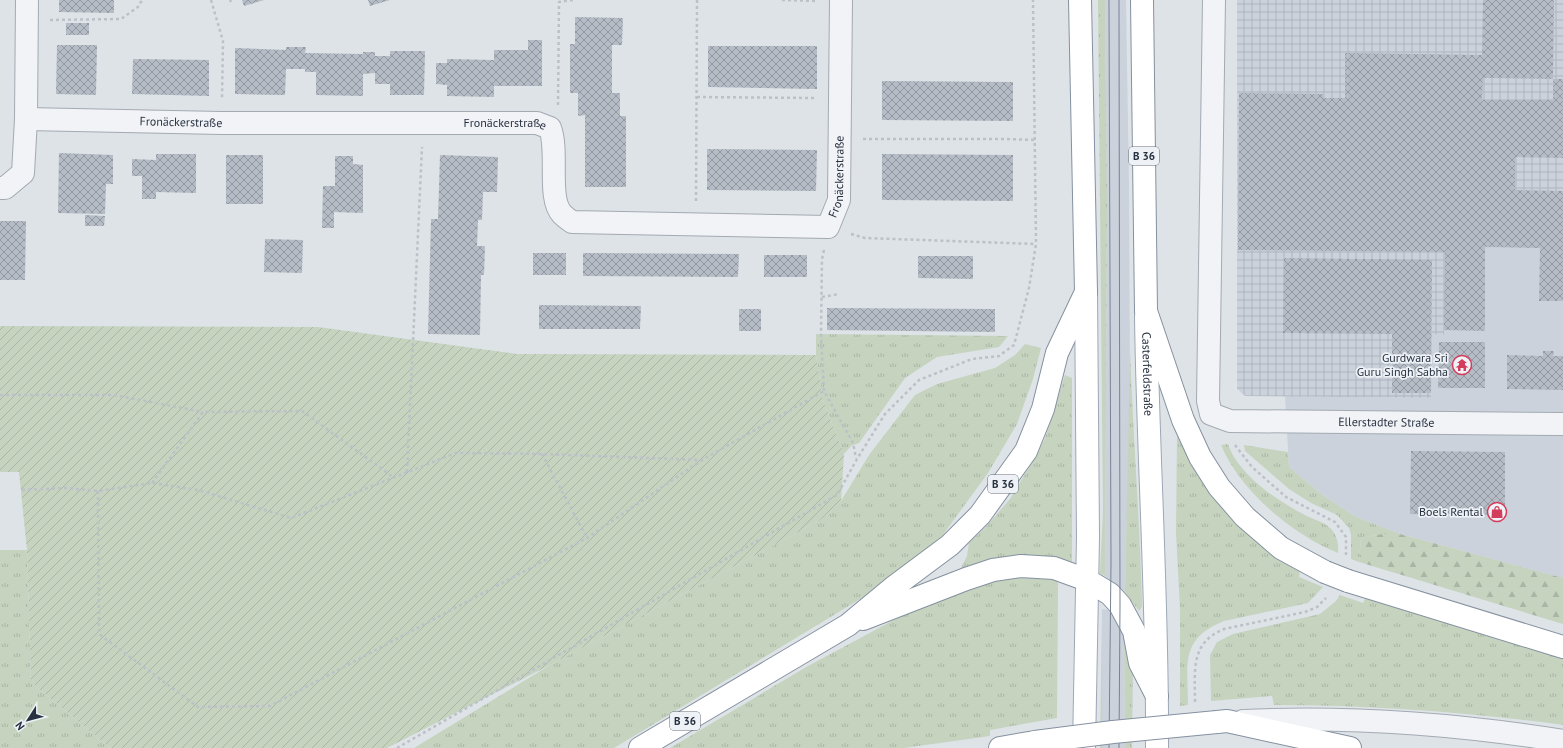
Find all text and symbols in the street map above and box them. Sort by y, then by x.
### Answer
street label: Fronäckerstraße [139,113,223,130]
street label: Fronäckerstraße [463,115,549,133]
street label: Fronäckerstraße [825,135,847,220]
road number: B 36 [1129,147,1159,165]
street label: Casterfeldstraße [1139,332,1156,416]
place label: Gurdwara Sri Guru Singh Sabha [1357,350,1448,379]
temple icon: Gurdwara Sri Guru Singh Sabha [1451,354,1473,376]
street label: Ellerstadter Straße [1338,414,1435,430]
road number: B 36 [988,475,1018,493]
shop icon: Boels Rental [1486,501,1508,523]
place label: Boels Rental [1419,504,1483,519]
north arrow [8,700,48,740]
road number: B 36 [670,712,700,730]
text: N [12,719,28,733]

